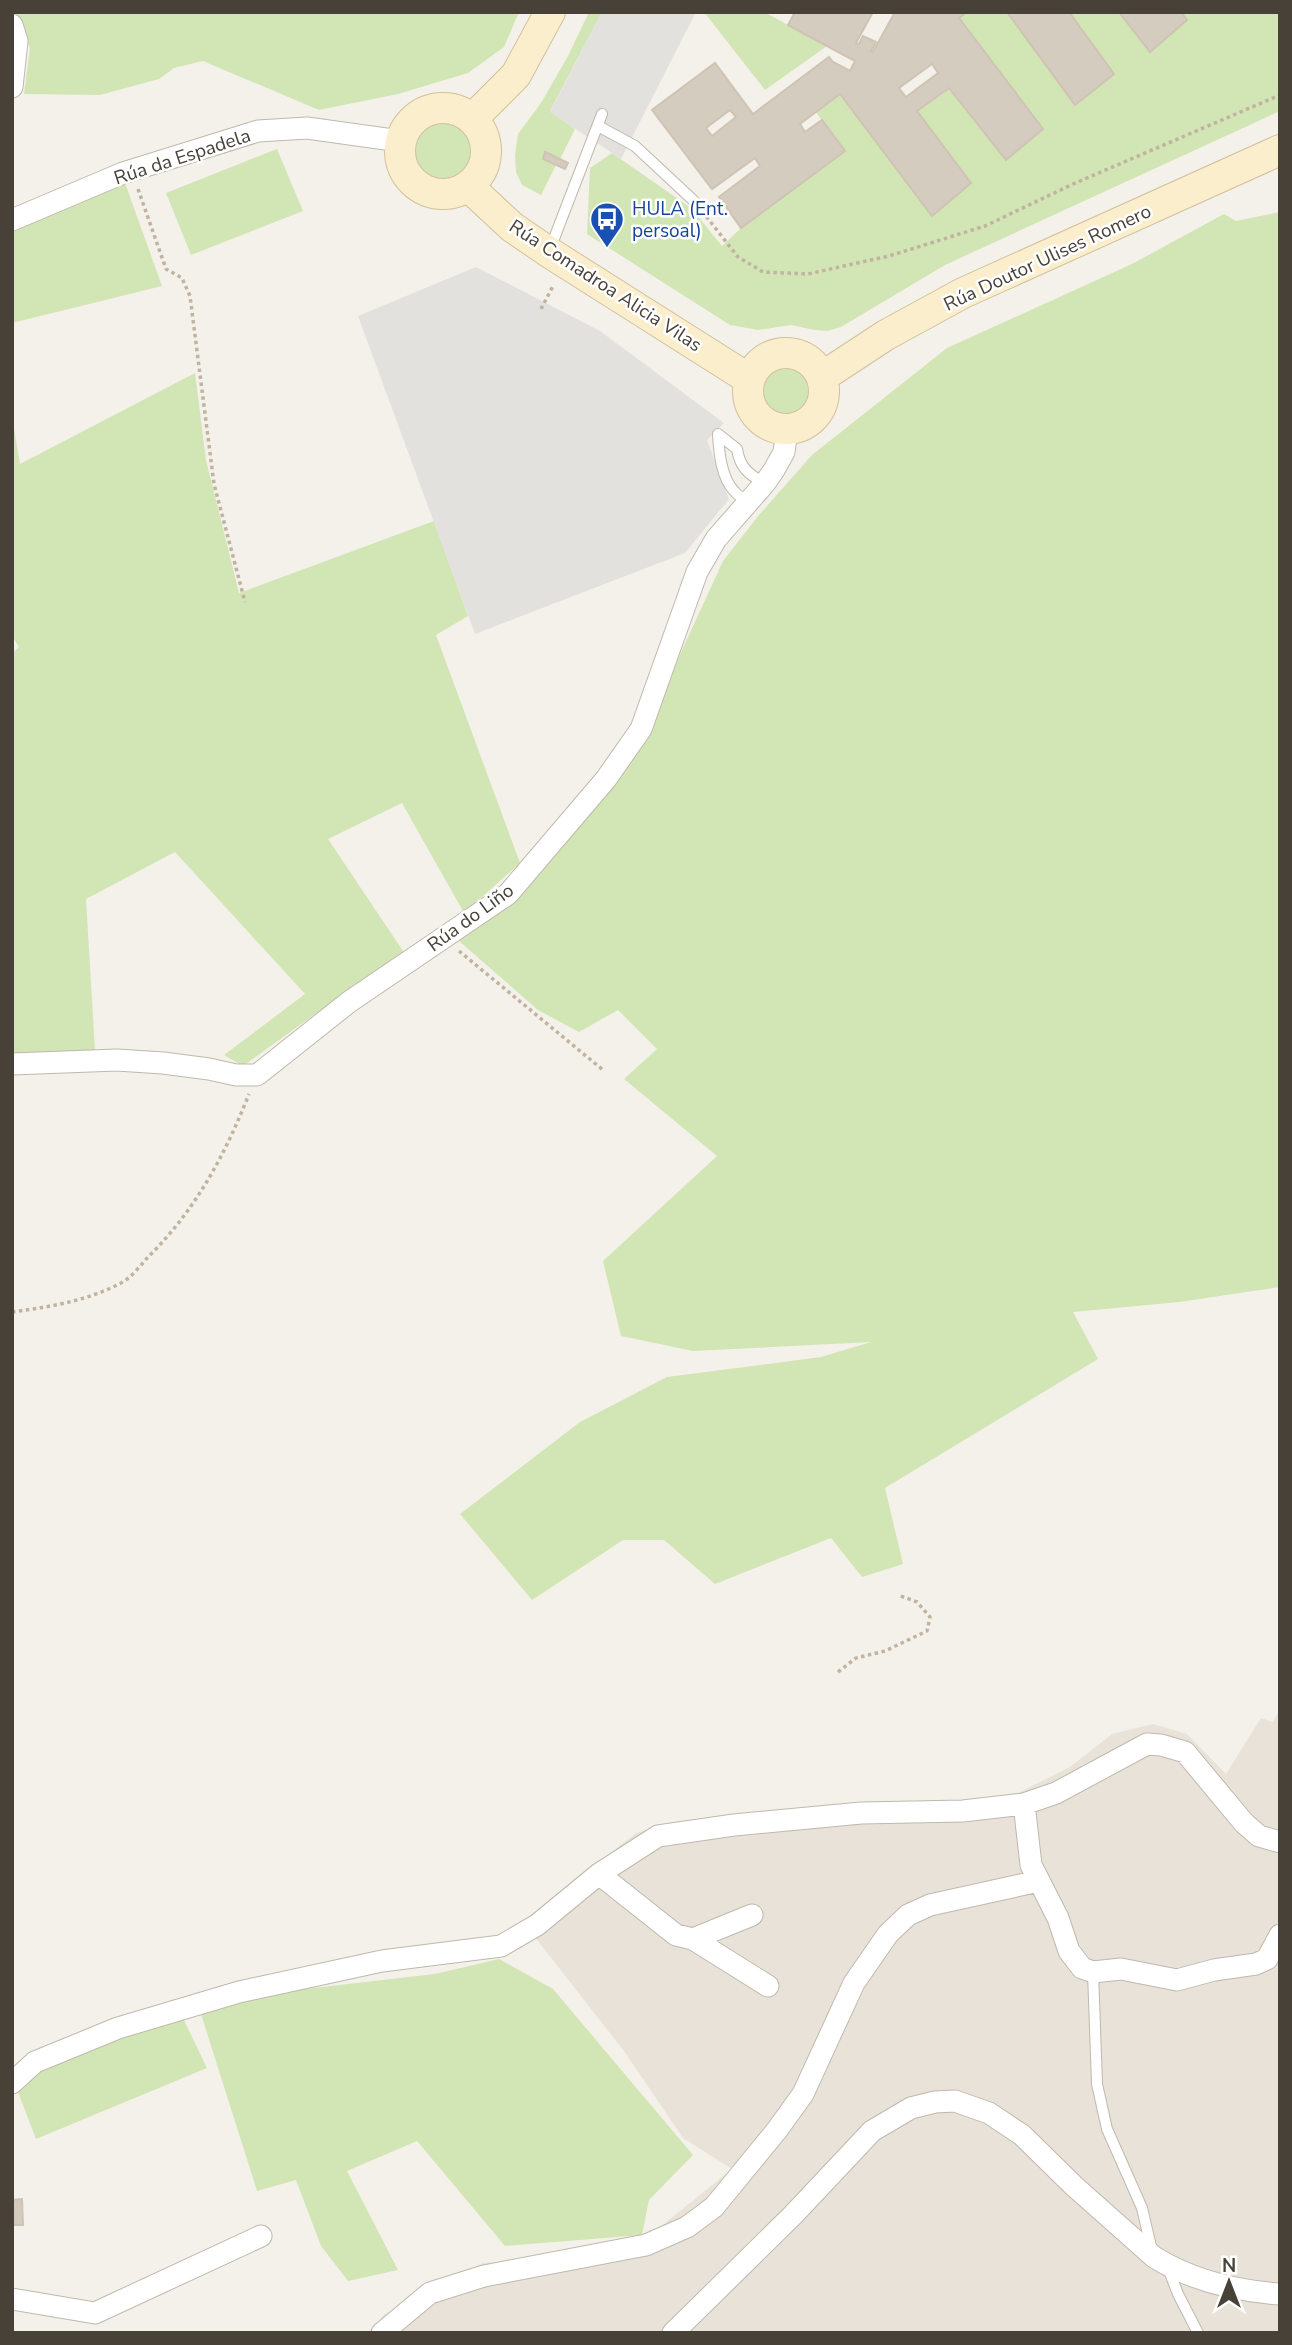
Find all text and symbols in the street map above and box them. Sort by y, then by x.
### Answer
street label: Rúa da Espadela [111,123,254,191]
place label: HULA (Ent. persoal) [632,196,728,244]
street label: Rúa Doutor Ulises Romero [939,198,1155,318]
bus stop icon: HULA (Ent. persoal) [588,200,626,249]
street label: Rúa Comadroa Alicia Vilas [504,214,707,358]
street label: Rúa do Liño [422,878,519,958]
north arrow [1194,2247,1264,2317]
text: N [1222,2253,1236,2279]

